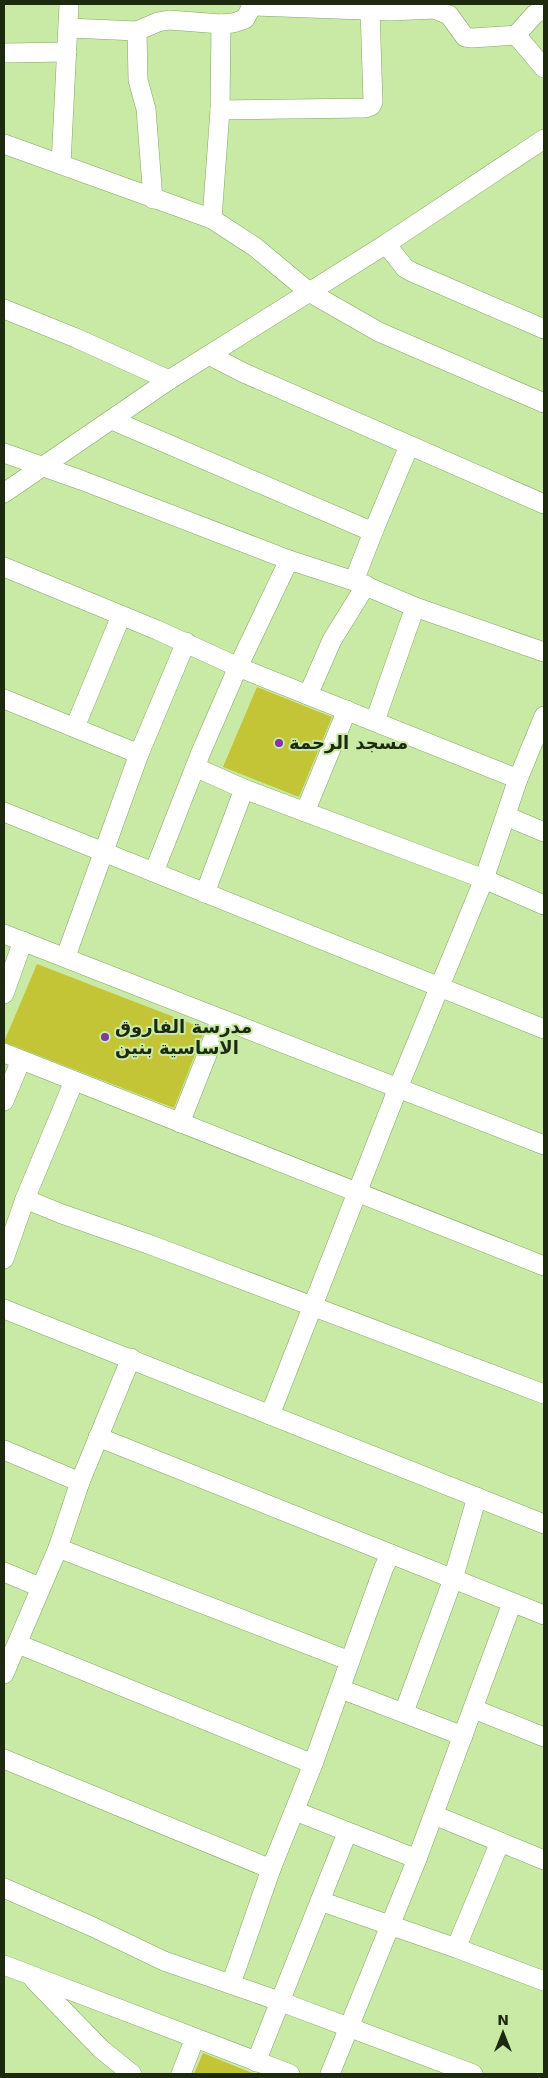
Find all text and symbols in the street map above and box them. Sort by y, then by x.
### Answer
place label: مسجد الرحمة [289,732,408,754]
marker: مسجد الرحمة [273,737,285,749]
place label: مدرسة الفاروق الاساسية بنين [115,1016,252,1059]
marker: مدرسة الفاروق الاساسية بنين [99,1031,111,1043]
north arrow [478,2008,528,2058]
text: N [497,2012,509,2028]

